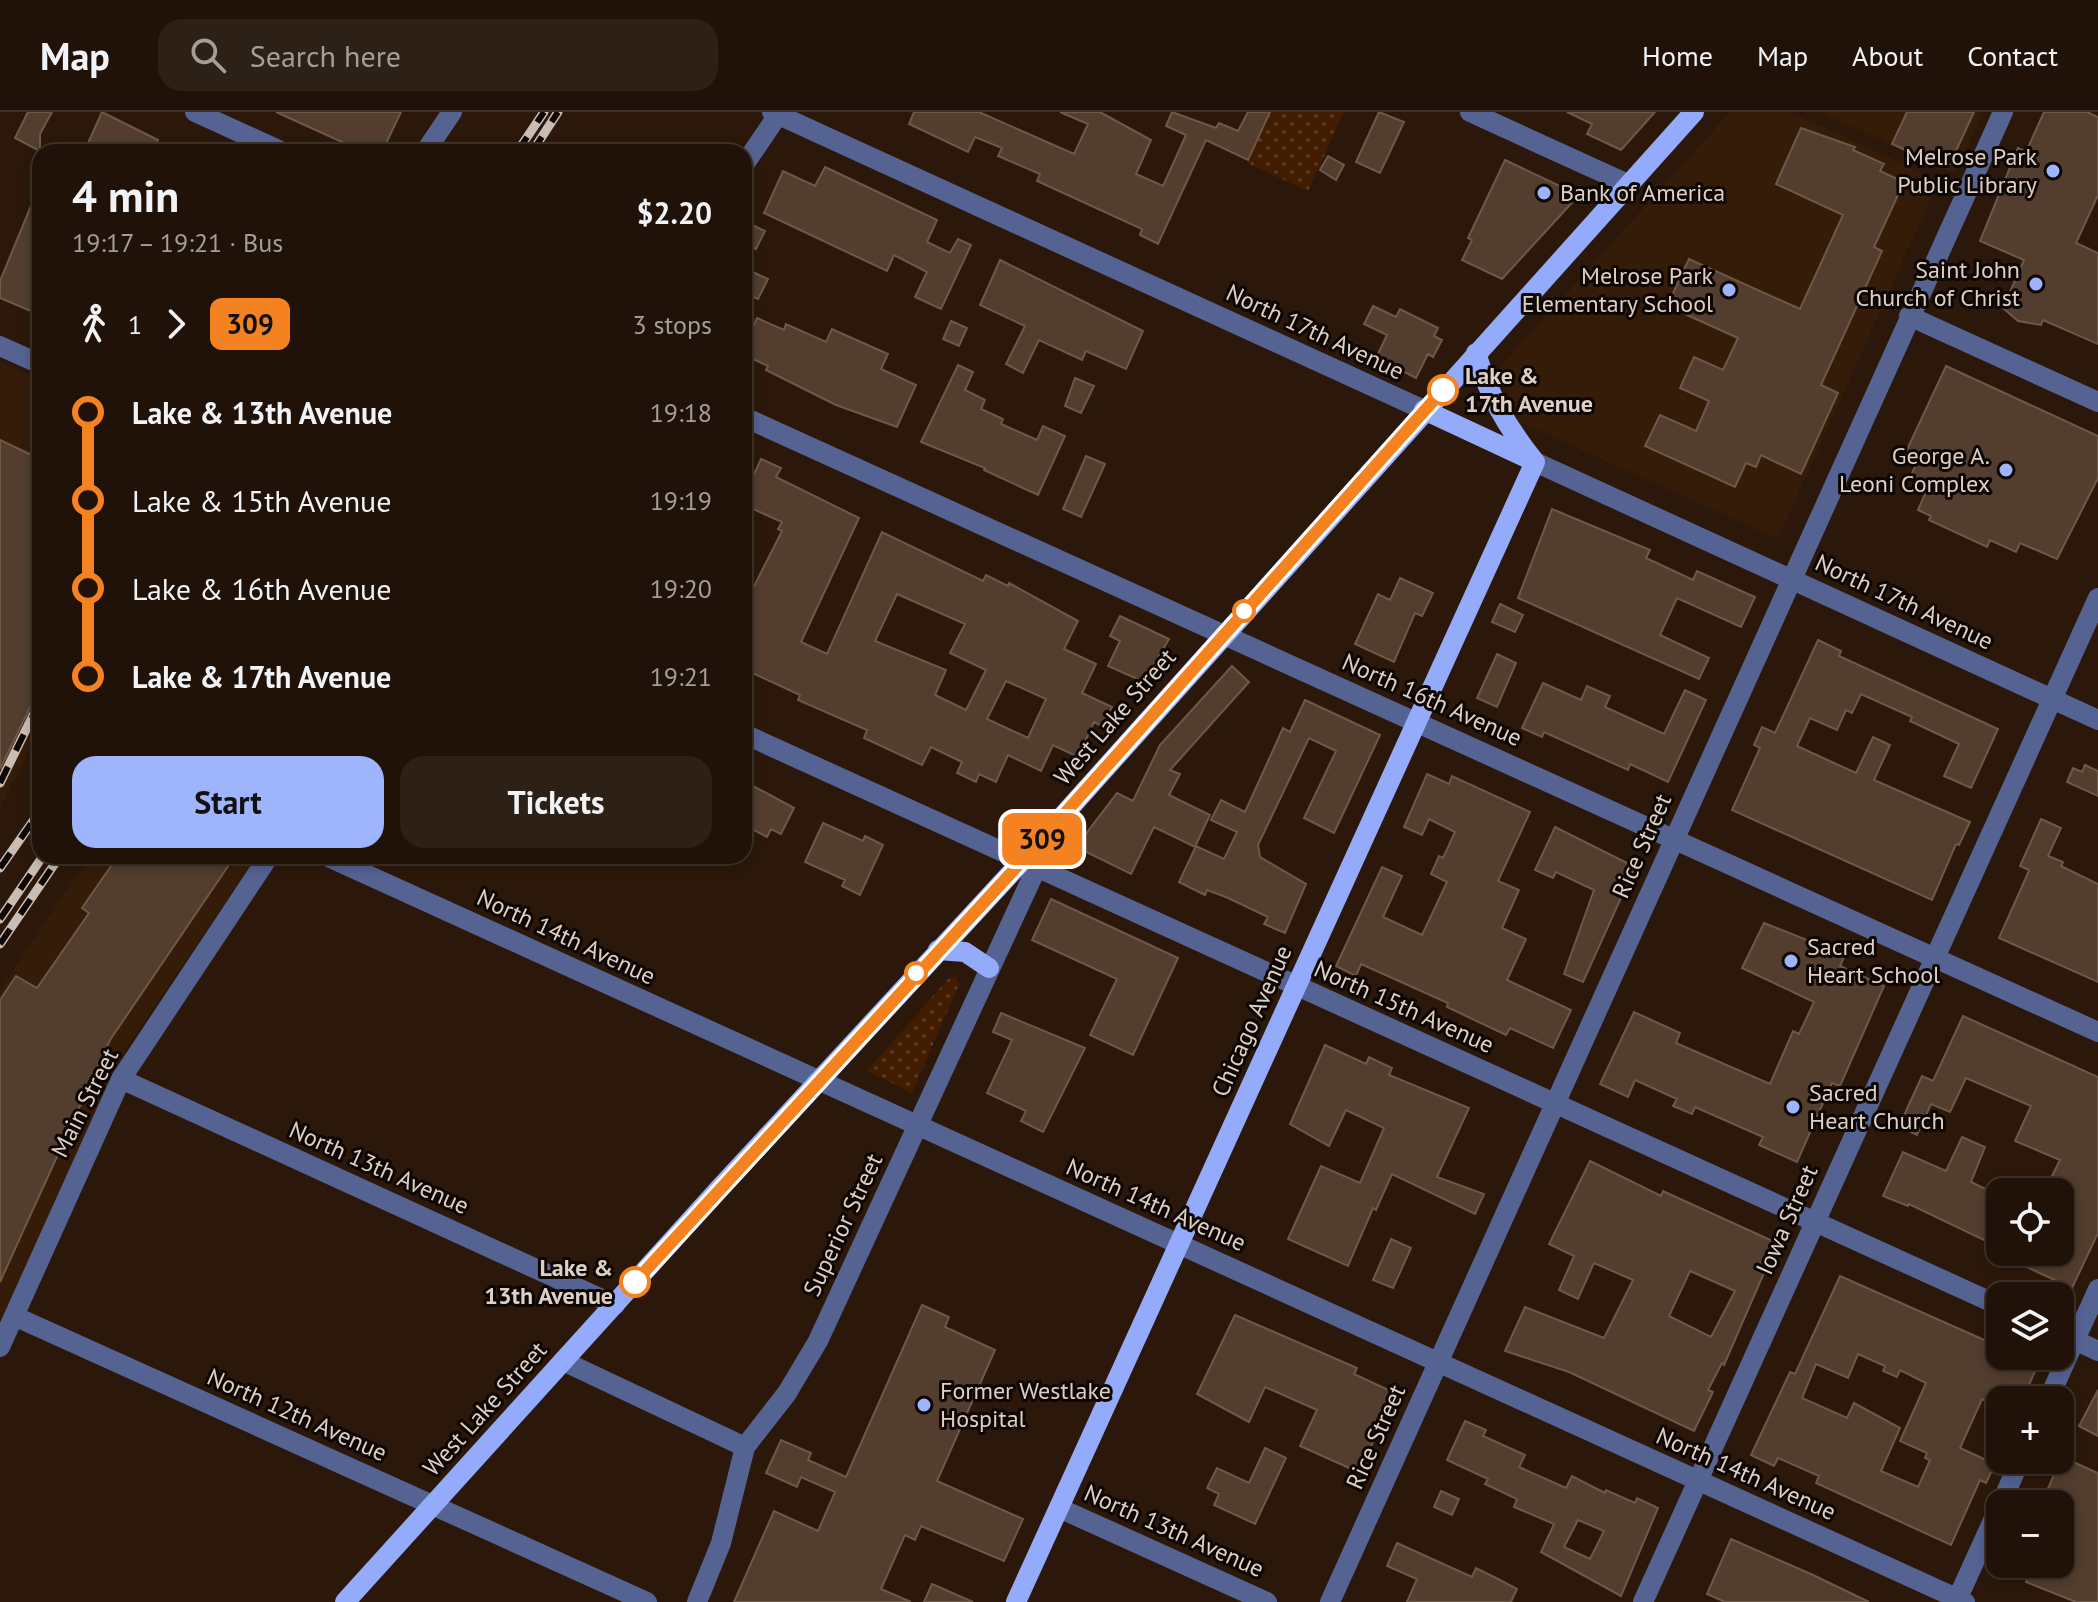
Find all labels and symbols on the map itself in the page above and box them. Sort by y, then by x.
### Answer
place label: Melrose Park Public Library [1897,141,2037,200]
marker: Melrose Park Public Library [2044,162,2062,180]
place label: Bank of America [1560,177,1725,208]
marker: Bank of America [1535,184,1553,202]
place label: Saint John Church of Christ [1855,254,2020,313]
place label: Melrose Park Elementary School [1522,260,1713,319]
marker: Saint John Church of Christ [2027,275,2045,293]
street label: North 17th Avenue [1221,277,1409,386]
marker: Melrose Park Elementary School [1720,281,1738,299]
place label: Lake & 17th Avenue [1465,360,1593,419]
marker: Lake & 17th Avenue [1428,375,1458,405]
place label: George A. Leoni Complex [1839,440,1990,499]
marker: George A. Leoni Complex [1997,461,2015,479]
street label: North 17th Avenue [1810,547,1998,656]
unlabelled marker [1233,600,1255,622]
street label: West Lake Street [1047,642,1182,791]
street label: North 16th Avenue [1337,646,1527,753]
street label: Rice Street [1605,789,1678,903]
line badge: 309 [996,813,1088,865]
street label: North 14th Avenue [472,882,660,992]
place label: Sacred Heart School [1807,931,1940,990]
street label: Chicago Avenue [1204,940,1299,1101]
marker: Sacred Heart School [1782,952,1800,970]
street label: North 15th Avenue [1309,953,1499,1060]
unlabelled marker [905,962,927,984]
street label: Main Street [44,1043,125,1162]
place label: Sacred Heart Church [1809,1077,1945,1136]
marker: Sacred Heart Church [1784,1098,1802,1116]
street label: North 13th Avenue [284,1114,474,1221]
street label: Superior Street [796,1148,889,1301]
street label: North 14th Avenue [1061,1151,1251,1258]
street label: Iowa Street [1749,1160,1824,1279]
place label: Lake & 13th Avenue [484,1252,613,1311]
marker: Lake & 13th Avenue [620,1267,650,1297]
street label: West Lake Street [416,1335,553,1482]
street label: North 12th Avenue [202,1361,392,1468]
place label: Former Westlake Hospital [940,1375,1111,1434]
street label: Rice Street [1339,1380,1412,1494]
marker: Former Westlake Hospital [915,1396,933,1414]
street label: North 14th Avenue [1651,1420,1841,1527]
street label: North 13th Avenue [1079,1477,1269,1584]

